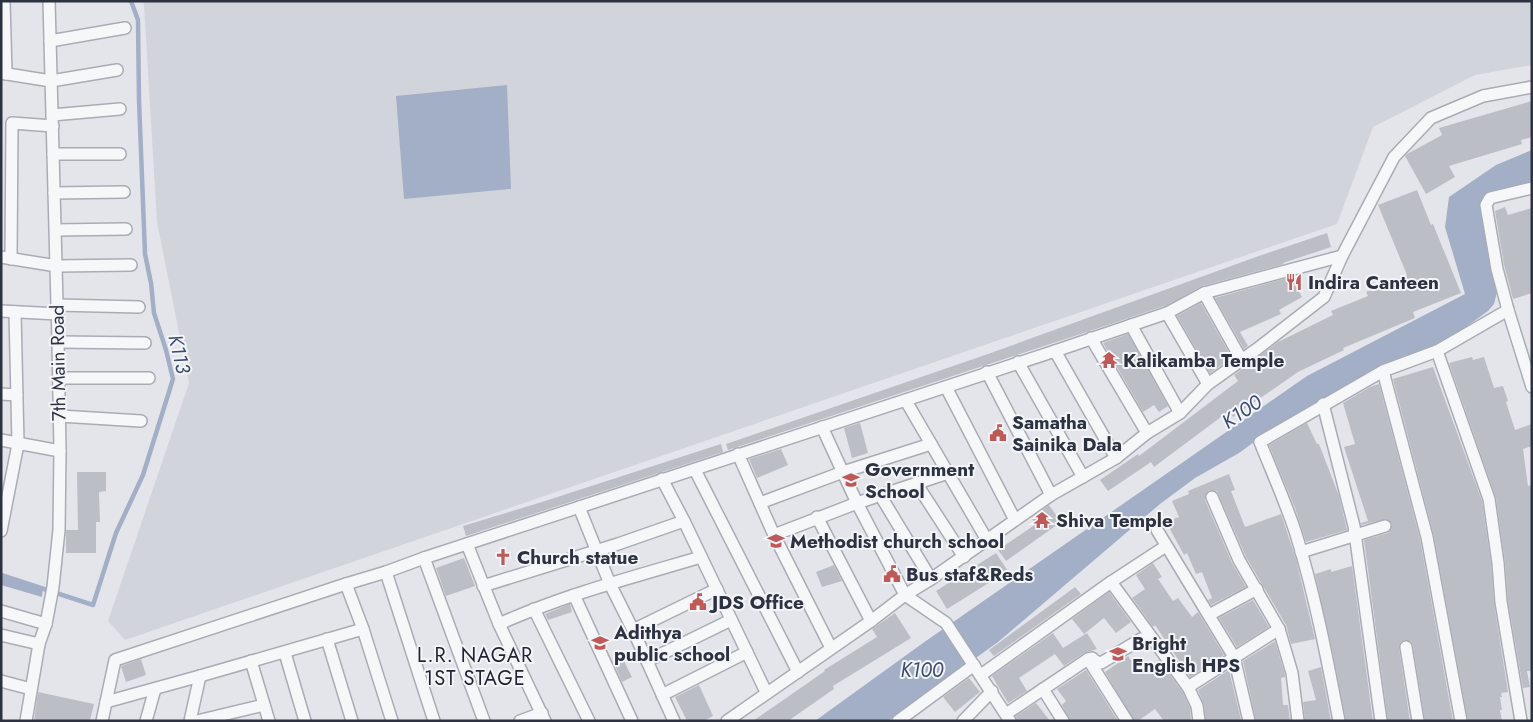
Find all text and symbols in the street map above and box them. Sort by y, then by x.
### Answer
place label: Indira Canteen [1308,269,1439,296]
restaurant icon: Indira Canteen [1284,272,1304,292]
street label: 7th Main Road [43,305,73,421]
water label: K113 [160,332,198,377]
place label: Kalikamba Temple [1123,347,1284,374]
temple icon: Kalikamba Temple [1099,350,1119,370]
water label: K100 [1216,388,1268,436]
place label: Samatha Sainika Dala [1012,409,1122,458]
public building icon: Samatha Sainika Dala [988,423,1008,443]
place label: Government School [865,456,974,505]
school or university icon: Government School [841,470,861,490]
place label: Shiva Temple [1056,507,1173,534]
temple icon: Shiva Temple [1032,510,1052,530]
place label: Methodist church school [790,528,1004,555]
school or university icon: Methodist church school [766,531,786,551]
place label: Church statue [517,544,638,571]
church icon: Church statue [493,547,513,567]
place label: Bus staf&Reds [906,561,1034,588]
public building icon: Bus staf&Reds [882,564,902,584]
place label: JDS Office [708,589,804,616]
public building icon: JDS Office [688,592,708,612]
place label: Adithya public school [613,619,730,668]
place label: Bright English HPS [1132,630,1240,679]
school or university icon: Adithya public school [590,633,610,653]
district label: L.R. NAGAR 1ST STAGE [417,641,533,693]
school or university icon: Bright English HPS [1108,644,1128,664]
water label: K100 [901,656,944,685]

